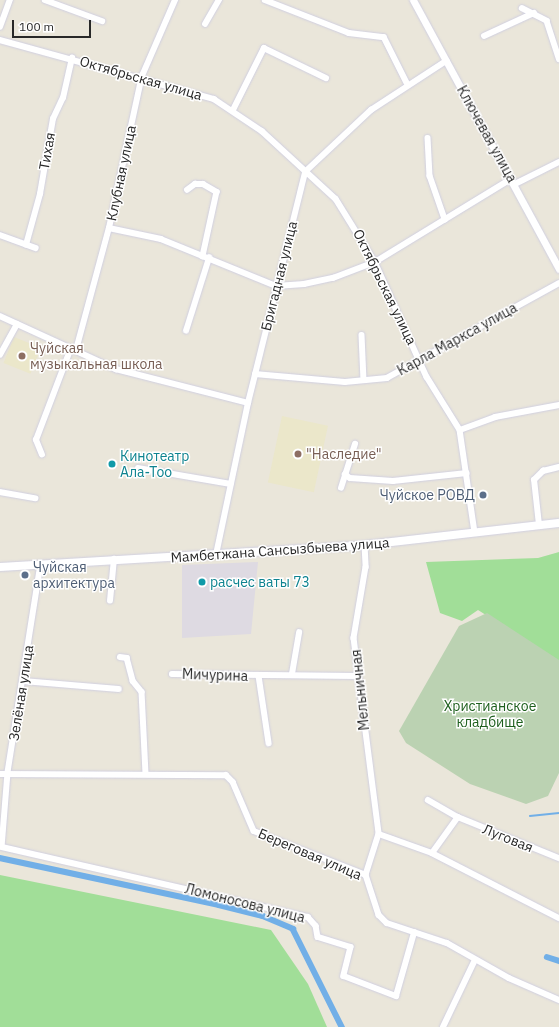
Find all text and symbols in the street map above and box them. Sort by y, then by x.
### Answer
scale bar [14,12,93,38]
text: 100 m [19,19,54,34]
street label: Октябрьская улица [78,52,204,104]
street label: Ключевая улица [453,83,521,185]
street label: Клубная улица [103,124,139,222]
street label: Тихая [35,131,59,171]
street label: Бригадная улица [257,219,301,333]
street label: Октябрьская улица [350,226,420,348]
street label: Карла Маркса улица [394,299,520,379]
place label: Чуйская музыкальная школа [30,340,163,372]
marker: Чуйская музыкальная школа [17,351,27,361]
place label: "Наследие" [306,446,382,462]
place label: Кинотеатр Ала-Тоо [120,448,189,480]
marker: "Наследие" [293,449,303,459]
marker: Кинотеатр Ала-Тоо [107,459,117,469]
place label: Чуйское РОВД [380,487,475,503]
marker: Чуйское РОВД [478,490,488,500]
street label: Мамбетжана Сансызбыева улица [170,534,390,566]
place label: Чуйская архитектура [33,559,115,592]
marker: Чуйская архитектура [20,570,30,580]
place label: расчес ваты 73 [210,574,310,590]
marker: расчес ваты 73 [197,577,207,587]
street label: Зелёная улица [5,644,37,742]
street label: Мельничная [347,649,373,731]
street label: Мичурина [182,665,248,685]
park label: Христианское кладбище [444,698,536,730]
street label: Луговая [480,820,536,856]
street label: Береговая улица [256,825,364,883]
street label: Ломоносова улица [183,880,307,926]

